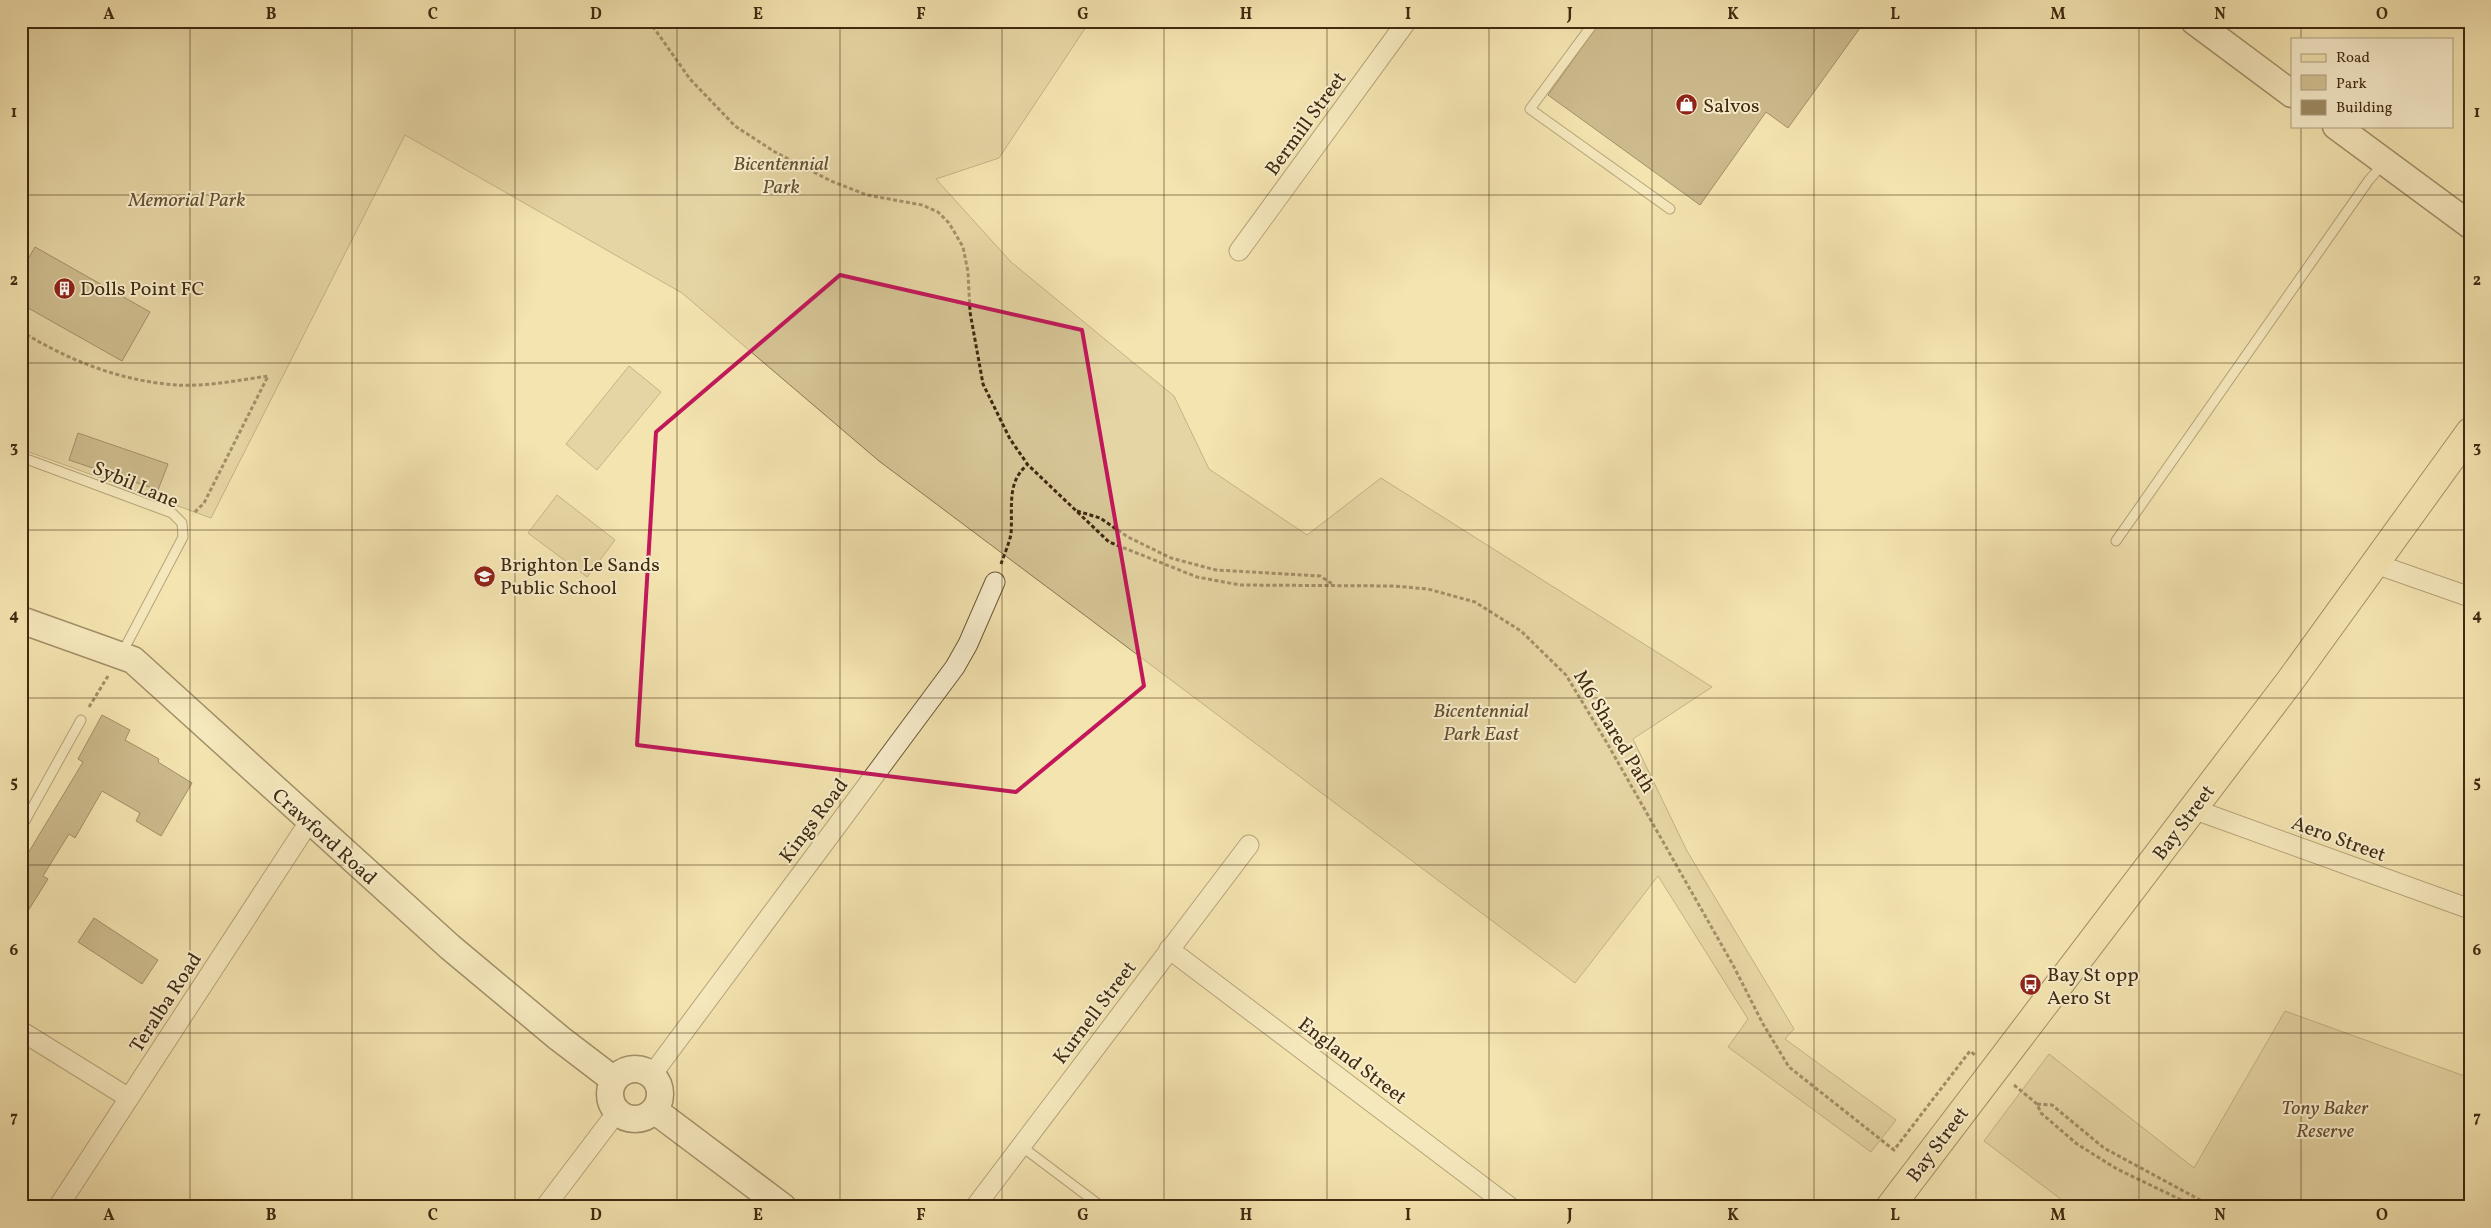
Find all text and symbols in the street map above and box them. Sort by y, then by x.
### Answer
text: A [103,4,115,26]
text: B [266,4,277,26]
text: C [428,4,438,26]
text: D [590,4,602,26]
text: E [753,4,763,26]
text: F [916,4,926,26]
text: G [1077,4,1089,26]
text: H [1240,4,1252,26]
text: I [1405,4,1411,26]
text: J [1566,4,1573,26]
text: K [1727,4,1739,26]
text: L [1890,4,1900,26]
text: M [2050,4,2066,26]
text: N [2214,4,2226,26]
text: O [2376,4,2388,26]
legend [2291,38,2454,128]
text: Road [2336,48,2370,69]
street label: Bermill Street [1259,66,1354,182]
text: Park [2336,74,2367,95]
shop icon: Salvos [1675,93,1699,117]
place label: Salvos [1703,93,1760,121]
text: Building [2336,98,2393,119]
text: 1 [11,102,17,124]
text: 1 [2474,102,2480,124]
park label: Bicentennial Park [733,151,829,202]
park label: Memorial Park [127,187,246,215]
text: 2 [10,270,18,292]
text: 2 [2473,270,2481,292]
building icon: Dolls Point FC [52,276,76,300]
place label: Dolls Point FC [80,276,205,304]
text: 3 [10,437,18,459]
text: 3 [2473,437,2481,459]
street label: Sybil Lane [88,455,183,517]
place label: Brighton Le Sands Public School [500,552,660,603]
school or university icon: Brighton Le Sands Public School [472,564,496,588]
text: 4 [9,605,19,627]
text: 4 [2472,605,2482,627]
street label: M6 Shared Path [1565,665,1661,799]
park label: Bicentennial Park East [1433,698,1529,749]
text: 5 [10,772,18,794]
text: 5 [2473,772,2481,794]
street label: Kings Road [773,773,856,869]
street label: Bay Street [2147,779,2222,867]
street label: Crawford Road [265,783,382,892]
street label: Aero Street [2287,810,2389,870]
text: 6 [10,940,19,962]
text: 6 [2473,940,2482,962]
street label: Teralba Road [124,948,210,1059]
street label: Kurnell Street [1047,956,1144,1071]
place label: Bay St opp Aero St [2047,962,2139,1013]
bus stop icon: Bay St opp Aero St [2019,973,2043,997]
street label: England Street [1292,1011,1412,1112]
park label: Tony Baker Reserve [2281,1095,2369,1146]
street label: Bay Street [1901,1101,1976,1189]
text: 7 [10,1107,18,1129]
text: 7 [2473,1107,2481,1129]
text: A [103,1205,115,1227]
text: B [266,1205,277,1227]
text: C [428,1205,438,1227]
text: D [590,1205,602,1227]
text: E [753,1205,763,1227]
text: F [916,1205,926,1227]
text: G [1077,1205,1089,1227]
text: H [1240,1205,1252,1227]
text: I [1405,1205,1411,1227]
text: J [1566,1205,1573,1227]
text: K [1727,1205,1739,1227]
text: L [1890,1205,1900,1227]
text: M [2050,1205,2066,1227]
text: N [2214,1205,2226,1227]
text: O [2376,1205,2388,1227]

